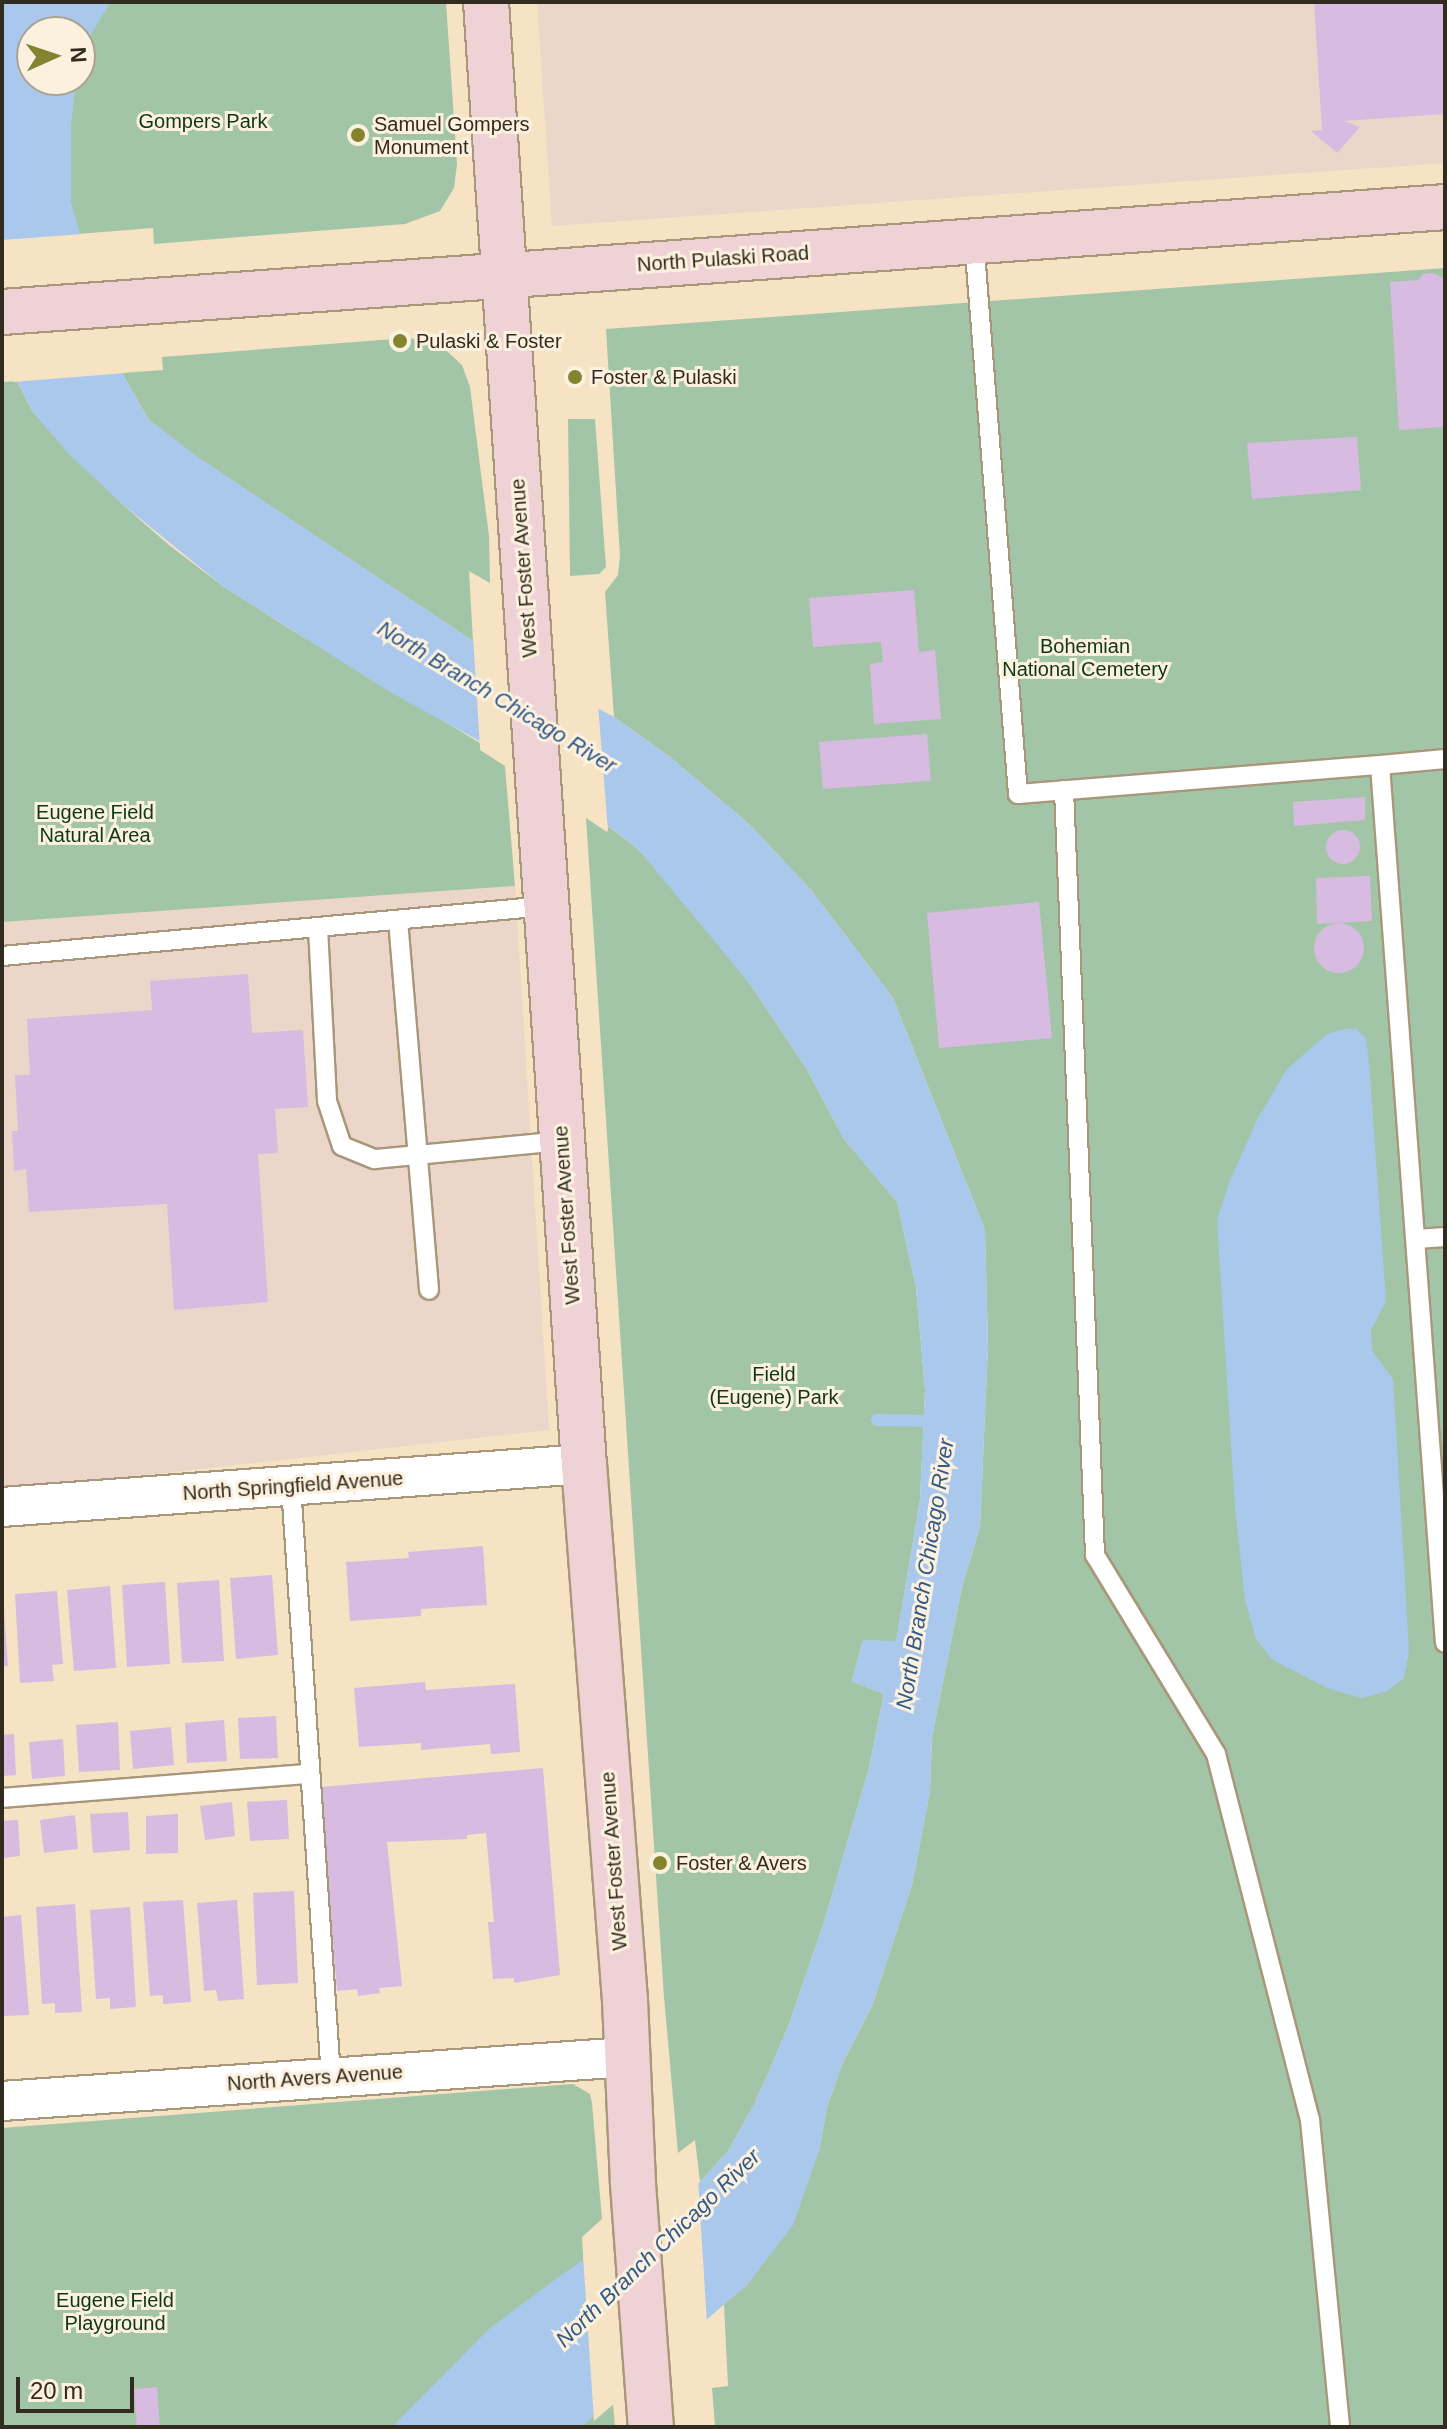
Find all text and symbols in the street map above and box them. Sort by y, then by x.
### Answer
north arrow [16,16,96,96]
text: N [66,46,91,63]
park label: Gompers Park [139,109,267,133]
place label: Samuel Gompers Monument [374,112,530,159]
marker: Samuel Gompers Monument [349,126,367,144]
street label: North Pulaski Road [636,241,810,277]
place label: Pulaski & Foster [416,329,562,353]
marker: Pulaski & Foster [391,332,409,350]
place label: Foster & Pulaski [591,365,737,389]
marker: Foster & Pulaski [566,368,584,386]
street label: West Foster Avenue [506,477,542,659]
water label: North Branch Chicago River [373,615,621,779]
park label: Bohemian National Cemetery [1002,634,1168,681]
park label: Eugene Field Natural Area [36,800,154,847]
street label: West Foster Avenue [549,1124,585,1306]
park label: Field (Eugene) Park [710,1362,838,1409]
water label: North Branch Chicago River [891,1437,959,1711]
street label: North Springfield Avenue [181,1466,405,1506]
street label: West Foster Avenue [596,1770,632,1952]
place label: Foster & Avers [676,1851,808,1875]
marker: Foster & Avers [651,1854,669,1872]
street label: North Avers Avenue [225,2060,405,2096]
water label: North Branch Chicago River [550,2143,766,2353]
park label: Eugene Field Playground [56,2289,174,2336]
scale bar [20,2361,138,2411]
text: 20 m [30,2377,83,2404]

